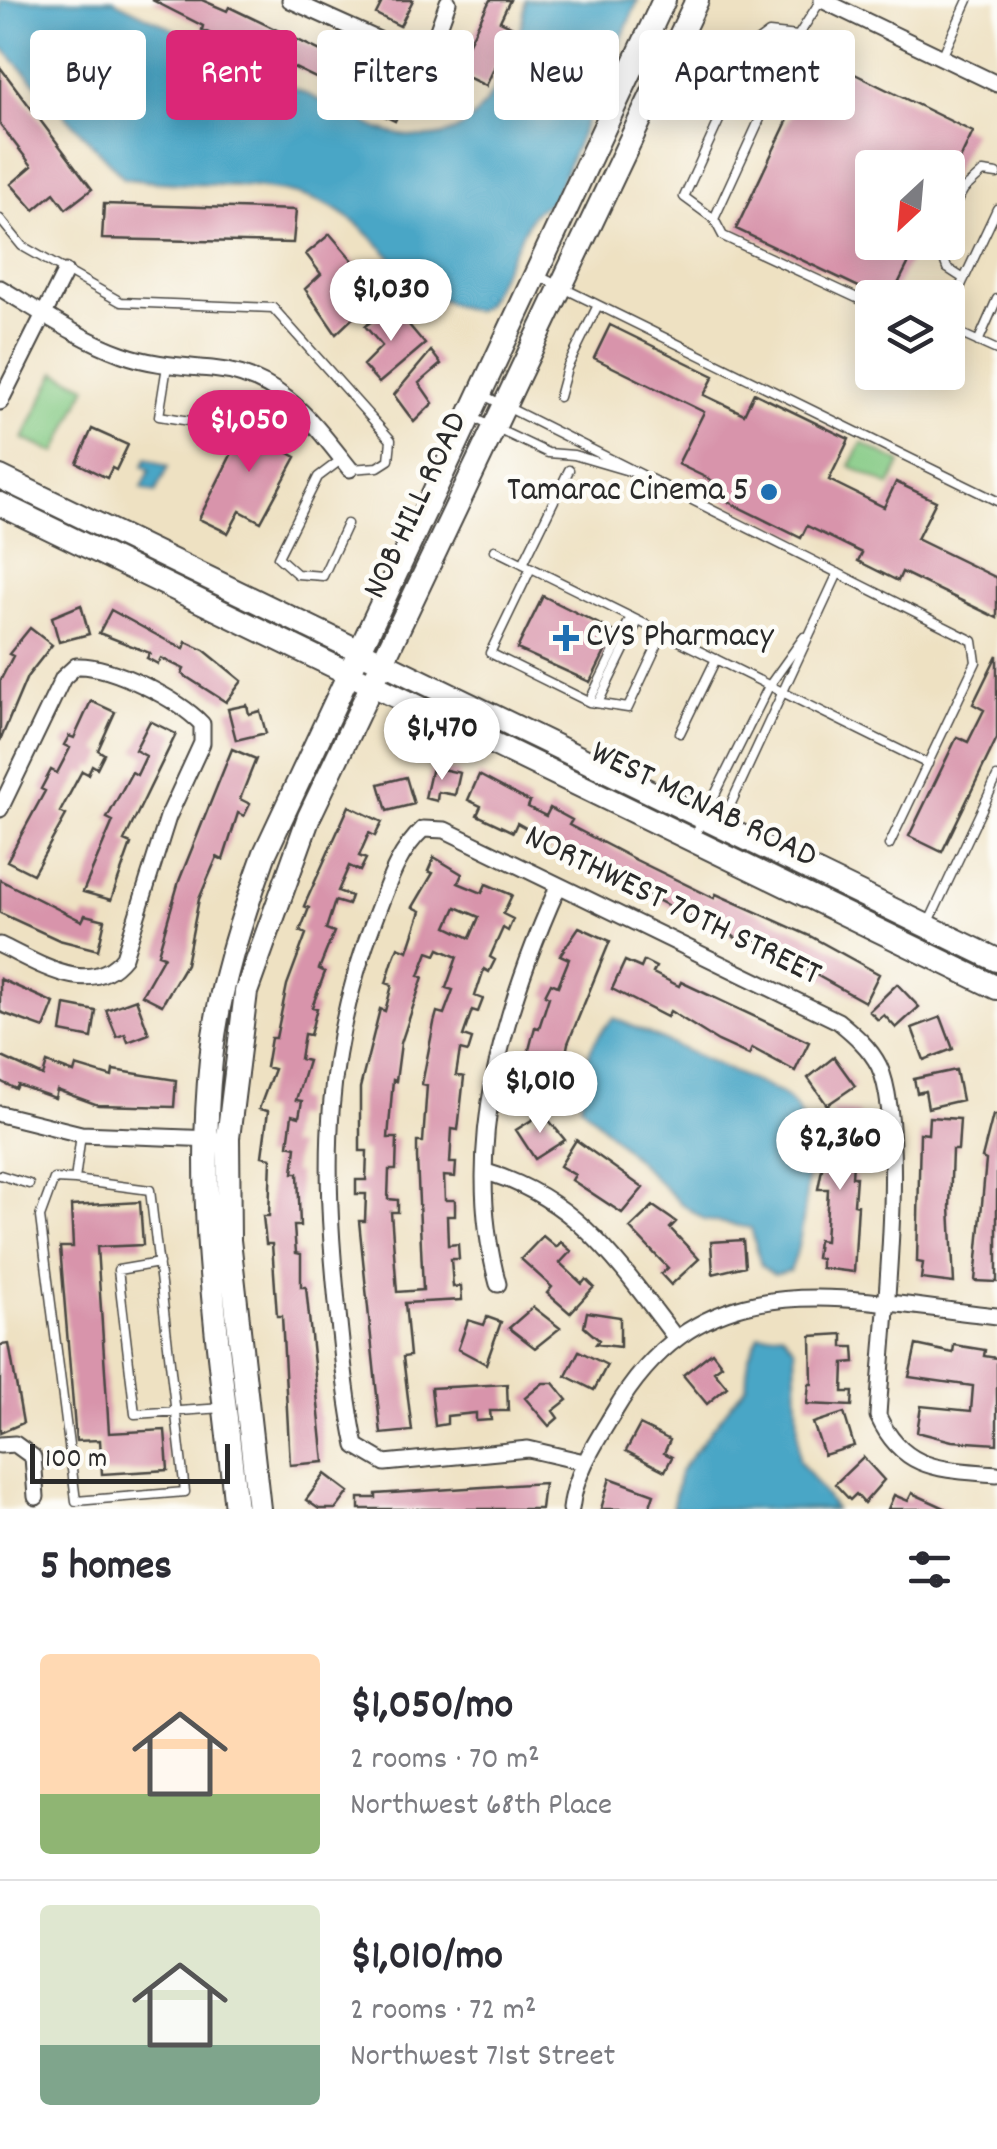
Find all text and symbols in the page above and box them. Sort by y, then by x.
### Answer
chip: Buy [30,30,146,120]
chip: Rent [166,30,297,120]
chip: Filters [317,30,474,120]
chip: New [494,30,619,120]
chip: Apartment [639,30,855,120]
north arrow [855,150,965,260]
map controls [855,150,965,390]
pin: $1,030 [310,259,472,344]
text: $1,030 [352,268,430,314]
button: layers [855,280,965,390]
pin: $1,050 [168,390,330,475]
text: $1,050 [209,399,289,445]
street label: NOB HILL ROAD [352,404,482,608]
place label: Tamarac Cinema 5 [507,467,749,517]
marker: Tamarac Cinema 5 [758,481,780,503]
place label: CVS Pharmacy [586,613,774,663]
marker: CVS Pharmacy [555,627,577,649]
pin: $1,470 [361,698,523,783]
text: $1,470 [406,707,478,753]
street label: WEST MCNAB ROAD [581,729,825,883]
street label: NORTHWEST 70TH STREET [515,813,829,1001]
pin: $1,010 [459,1051,621,1136]
text: $1,010 [504,1060,576,1106]
pin: $2,360 [759,1108,921,1193]
text: $2,360 [798,1117,882,1163]
scale bar [30,1439,230,1484]
text: 100 m [45,1441,107,1481]
text: 5 homes [40,1539,172,1599]
icon: filters [902,1542,957,1597]
text: $1,050/mo [350,1678,513,1738]
icon: home [120,1694,240,1814]
text: 2 rooms · 70 m² [350,1738,540,1784]
text: Northwest 68th Place [350,1784,612,1830]
text: $1,010/mo [350,1929,503,1989]
icon: home [120,1945,240,2065]
text: 2 rooms · 72 m² [350,1989,536,2035]
text: Northwest 71st Street [350,2035,615,2081]

